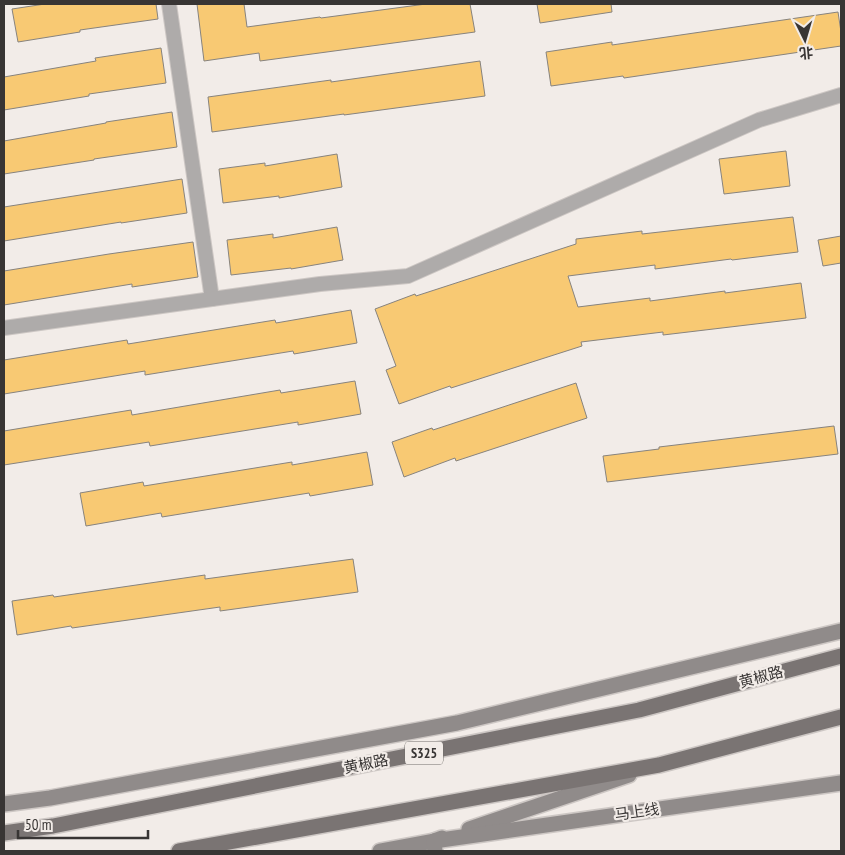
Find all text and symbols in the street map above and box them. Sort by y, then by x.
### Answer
north arrow [780,15,830,65]
text: 北 [798,43,814,63]
street label: 黄椒路 [737,662,785,692]
road number: S325 [405,741,443,764]
street label: 黄椒路 [342,750,390,777]
street label: 马上线 [613,799,661,824]
scale bar [18,808,148,840]
text: 50 m [25,815,51,834]

